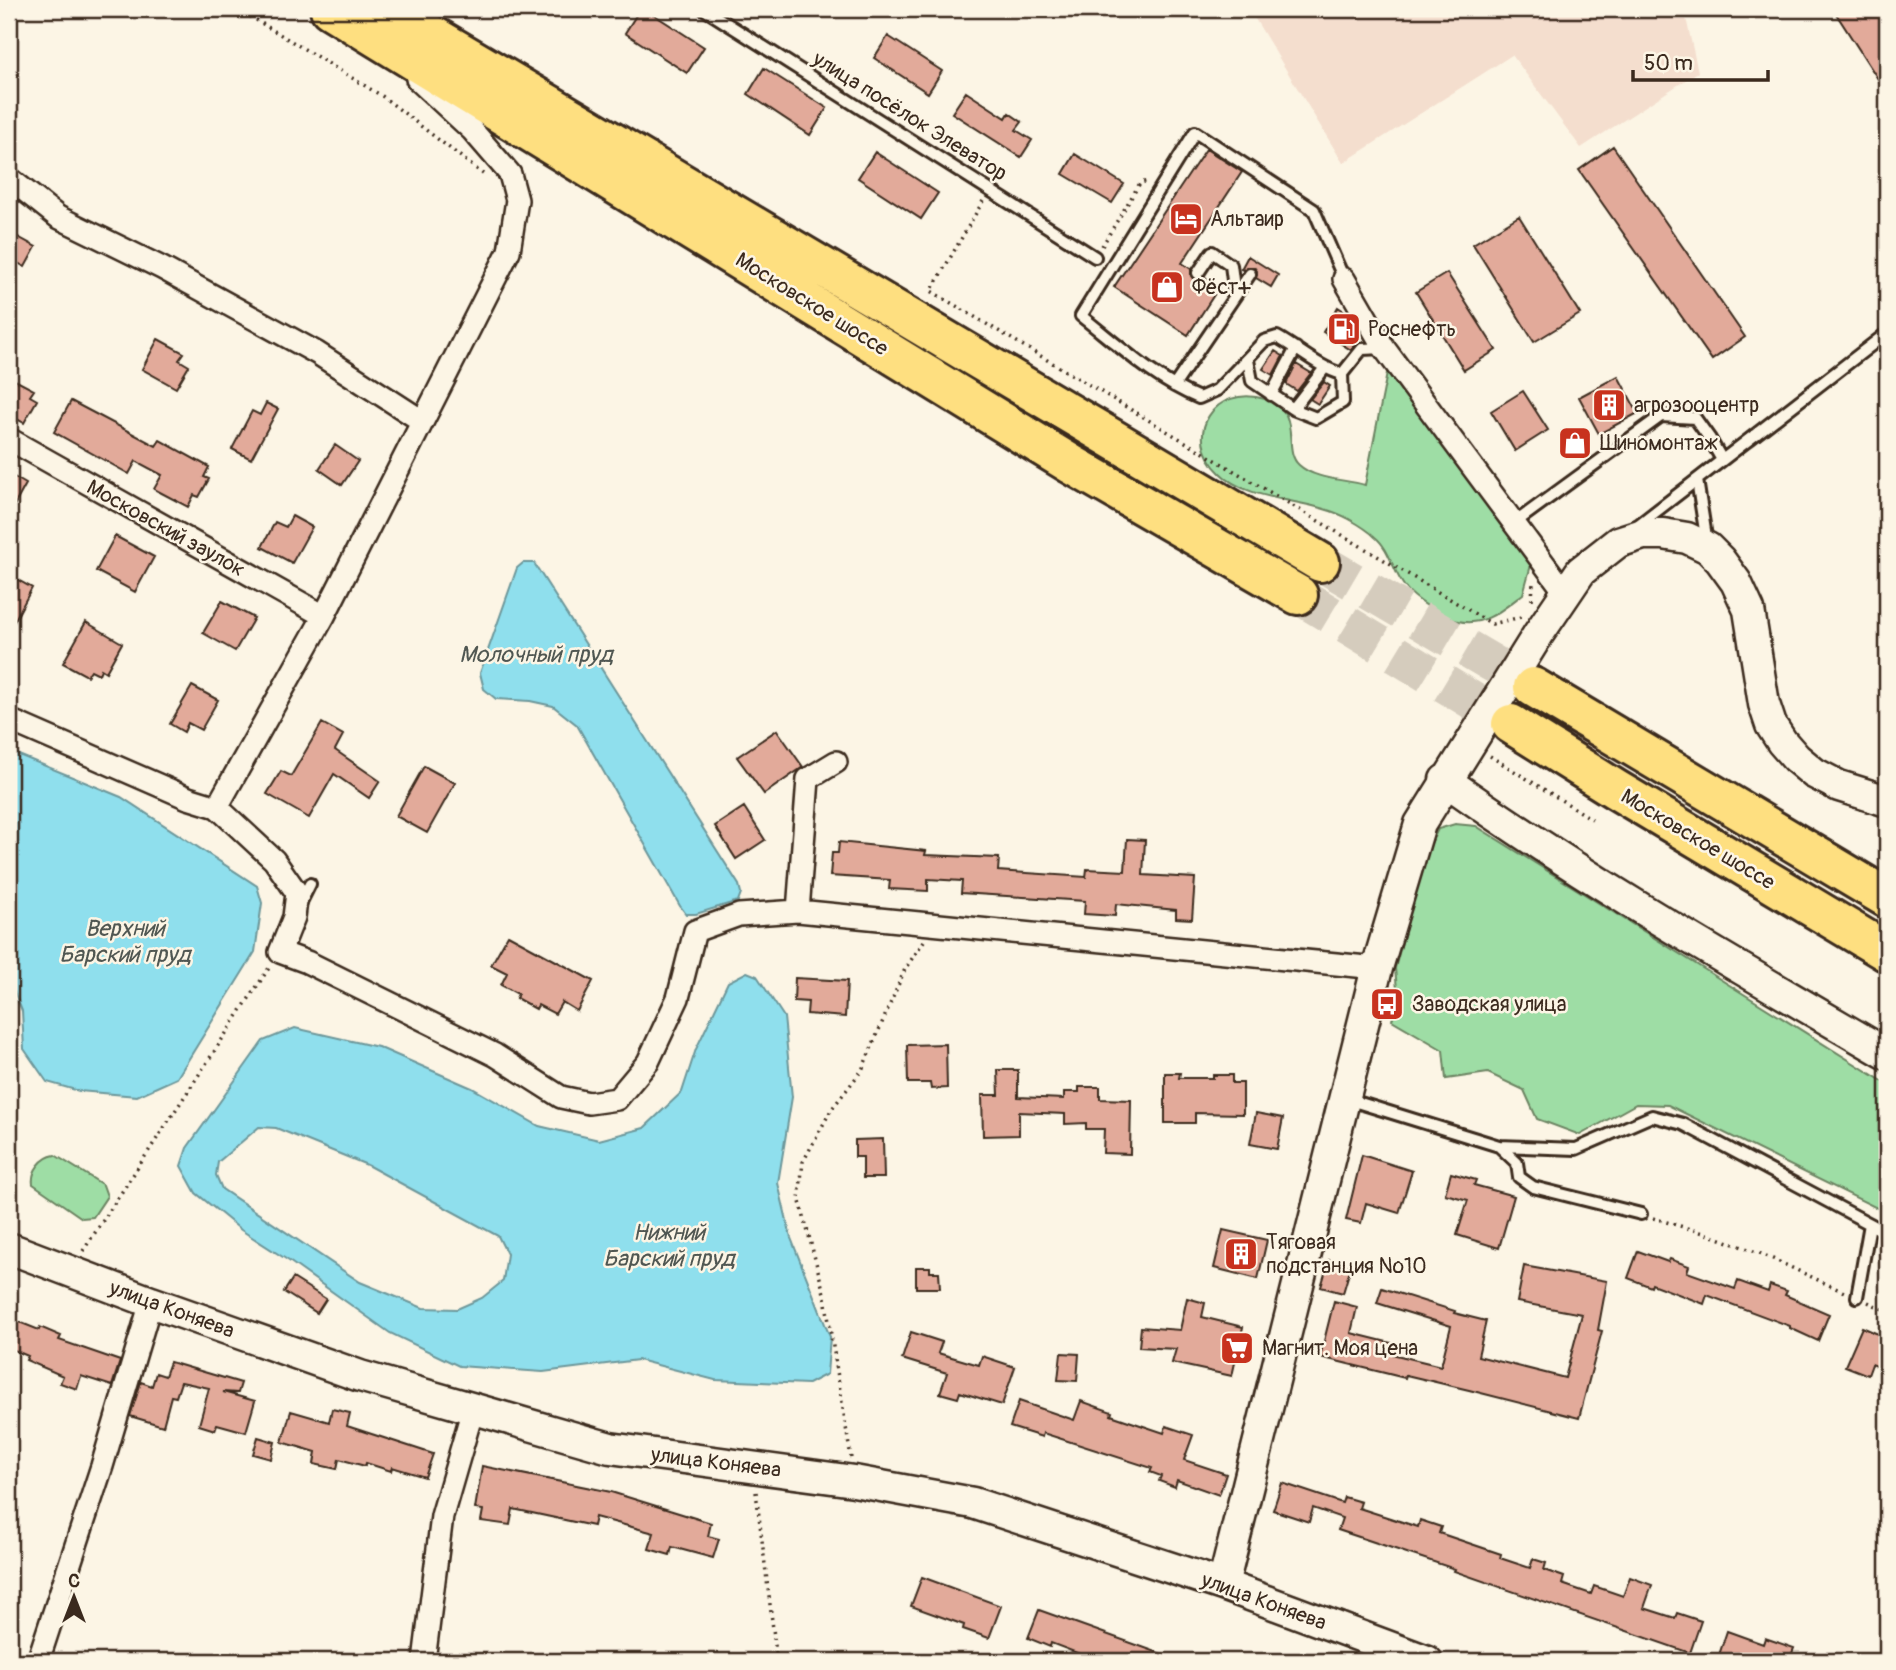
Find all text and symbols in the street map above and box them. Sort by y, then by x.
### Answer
scale bar [1633,38,1768,82]
street label: улица посёлок Элеватор [807,45,1012,187]
text: 50 m [1644,50,1693,77]
hotel icon: Альтаир [1167,200,1205,238]
place label: Альтаир [1210,206,1284,233]
street label: Московское шоссе [730,247,894,363]
shop icon: Фёст+ [1148,268,1186,306]
place label: Фёст+ [1192,274,1251,301]
fuel station icon: Роснефть [1325,310,1363,348]
place label: Роснефть [1368,316,1456,343]
building icon: агрозооцентр [1590,386,1628,424]
place label: агрозооцентр [1634,392,1759,419]
shop icon: Шиномонтаж [1556,424,1594,462]
place label: Шиномонтаж [1600,430,1718,457]
street label: Московский заулок [82,474,250,583]
water label: Молочный пруд [459,640,615,669]
street label: Московское шоссе [1616,783,1780,896]
water label: Верхний Барский пруд [59,914,193,969]
bus stop icon: Заводская улица [1368,985,1406,1023]
place label: Заводская улица [1412,991,1567,1018]
water label: Нижний Барский пруд [603,1218,737,1273]
place label: Тяговая подстанция №10 [1266,1229,1427,1280]
building icon: Тяговая подстанция №10 [1222,1235,1260,1273]
street label: улица Коняева [105,1274,238,1345]
supermarket icon: Магнит. Моя цена [1218,1329,1256,1367]
place label: Магнит. Моя цена [1262,1335,1418,1362]
street label: улица Коняева [648,1441,783,1484]
north arrow [38,1562,108,1632]
street label: улица Коняева [1197,1566,1330,1637]
text: С [68,1569,80,1593]

